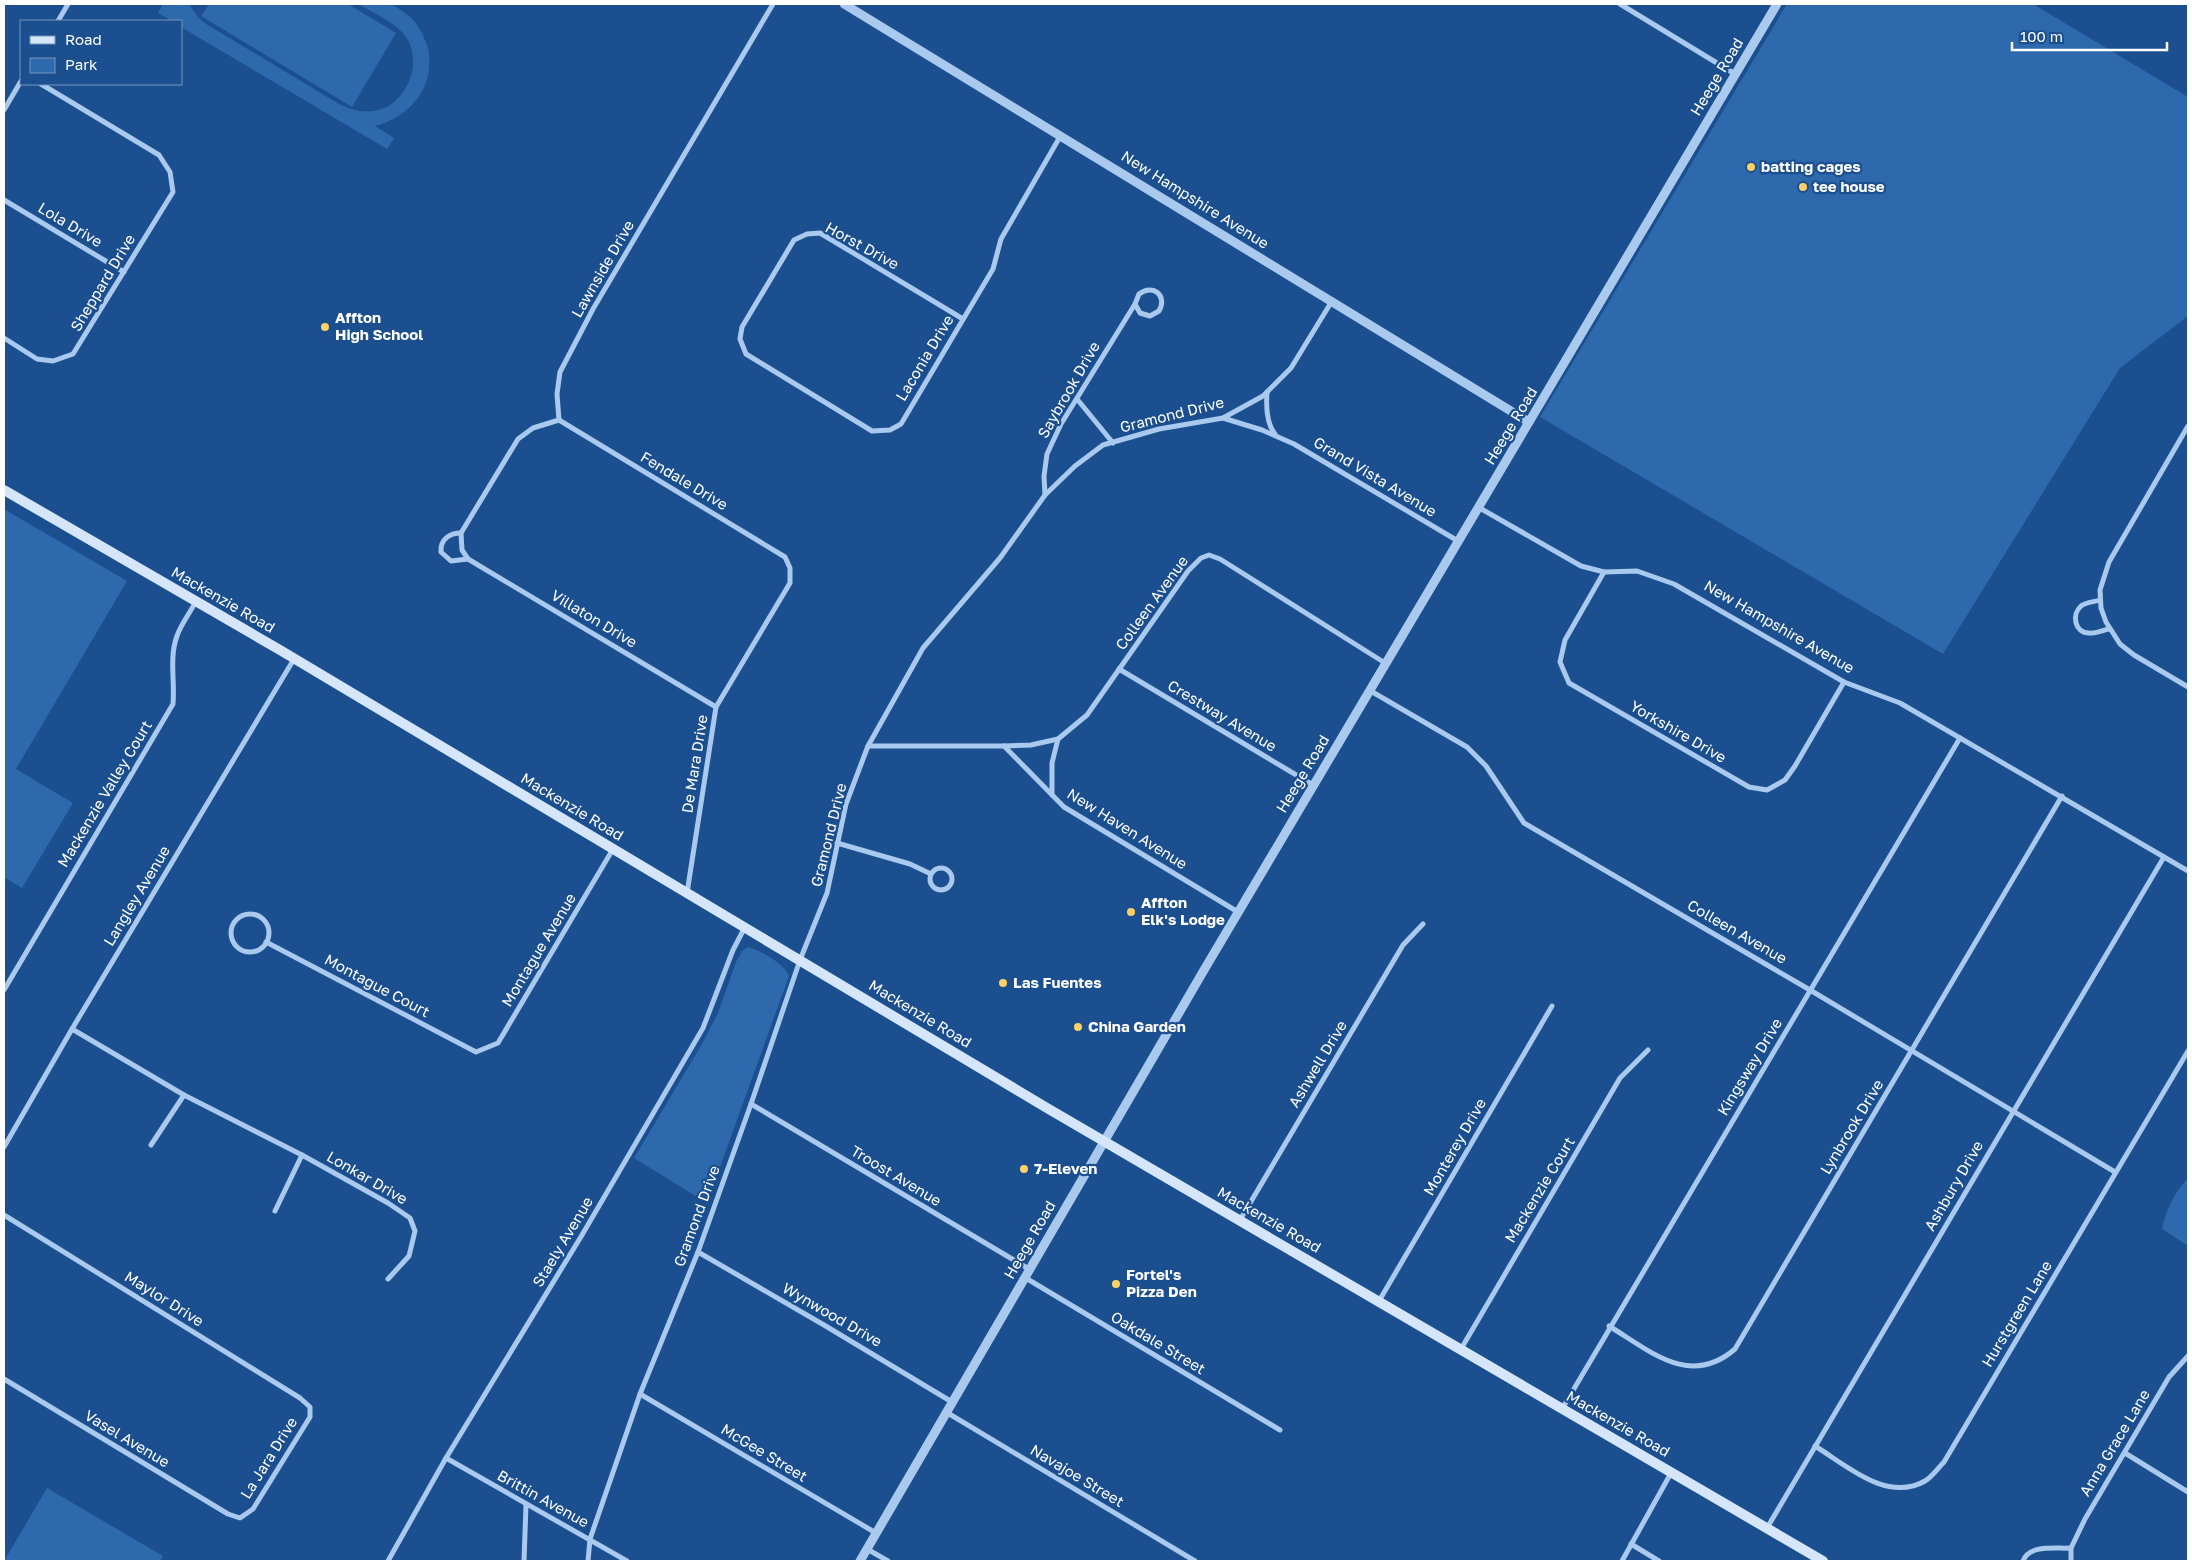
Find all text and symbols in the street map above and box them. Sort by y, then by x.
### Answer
legend [20,20,182,85]
scale bar [2012,20,2167,52]
text: 100 m [2020,27,2063,45]
text: Road [65,30,102,48]
street label: Heege Road [1686,34,1746,119]
text: Park [65,55,98,73]
street label: New Hampshire Avenue [1118,146,1273,252]
place label: batting cages [1761,157,1861,175]
marker: batting cages [1745,161,1757,173]
place label: tee house [1813,177,1885,195]
marker: tee house [1797,181,1809,193]
street label: Lola Drive [35,198,106,250]
street label: Lawnside Drive [567,216,637,320]
street label: Horst Drive [823,218,903,273]
street label: Sheppard Drive [66,230,138,334]
place label: Affton High School [335,308,423,343]
street label: Laconia Drive [891,311,957,404]
marker: Affton High School [319,321,331,333]
street label: Saybrook Drive [1033,338,1103,441]
street label: Heege Road [1480,383,1540,468]
street label: Gramond Drive [1118,392,1226,436]
street label: Grand Vista Avenue [1311,432,1440,520]
street label: Fendale Drive [638,447,732,513]
street label: Colleen Avenue [1111,552,1192,653]
street label: Mackenzie Road [169,562,278,636]
street label: New Hampshire Avenue [1701,576,1858,677]
street label: Villaton Drive [548,585,641,651]
street label: Crestway Avenue [1165,676,1280,755]
street label: Yorkshire Drive [1627,696,1730,766]
street label: De Mara Drive [677,713,711,814]
street label: Mackenzie Valley Court [53,717,155,870]
street label: Heege Road [1272,731,1332,816]
street label: Mackenzie Road [518,768,627,844]
street label: Gramond Drive [806,781,850,889]
street label: New Haven Avenue [1064,784,1191,873]
street label: Langley Avenue [99,842,173,949]
street label: Montague Avenue [497,889,579,1009]
place label: Affton Elk's Lodge [1141,893,1225,928]
street label: Colleen Avenue [1685,895,1791,967]
marker: Affton Elk's Lodge [1125,906,1137,918]
street label: Montague Court [322,950,433,1020]
place label: Las Fuentes [1013,973,1102,991]
street label: Mackenzie Road [866,975,975,1051]
marker: Las Fuentes [997,977,1009,989]
street label: Kingsway Drive [1713,1014,1785,1118]
place label: China Garden [1088,1017,1186,1035]
street label: Ashwell Drive [1284,1017,1350,1110]
marker: China Garden [1072,1021,1084,1033]
street label: Lynbrook Drive [1816,1076,1887,1177]
street label: Monterey Drive [1419,1095,1489,1198]
street label: Mackenzie Court [1500,1133,1578,1246]
street label: Ashbury Drive [1920,1137,1986,1234]
street label: Troost Avenue [848,1141,945,1209]
street label: Lonkar Drive [324,1147,411,1208]
place label: 7-Eleven [1034,1159,1097,1177]
street label: Gramond Drive [669,1162,723,1269]
marker: 7-Eleven [1018,1163,1030,1175]
street label: Mackenzie Road [1215,1182,1324,1256]
street label: Staely Avenue [528,1193,596,1290]
street label: Heege Road [1000,1197,1059,1282]
street label: Hurstgreen Lane [1977,1257,2055,1370]
place label: Fortel's Pizza Den [1126,1265,1197,1300]
street label: Maylor Drive [122,1267,208,1330]
street label: Wynwood Drive [779,1278,886,1350]
marker: Fortel's Pizza Den [1110,1278,1122,1290]
street label: Oakdale Street [1108,1307,1209,1377]
street label: Mackenzie Road [1564,1386,1673,1460]
street label: Anna Grace Lane [2075,1386,2153,1499]
street label: Vasel Avenue [82,1406,173,1471]
street label: La Jara Drive [236,1413,301,1502]
street label: McGee Street [718,1419,811,1485]
street label: Navajoe Street [1028,1440,1128,1510]
street label: Brittin Avenue [495,1466,593,1531]

